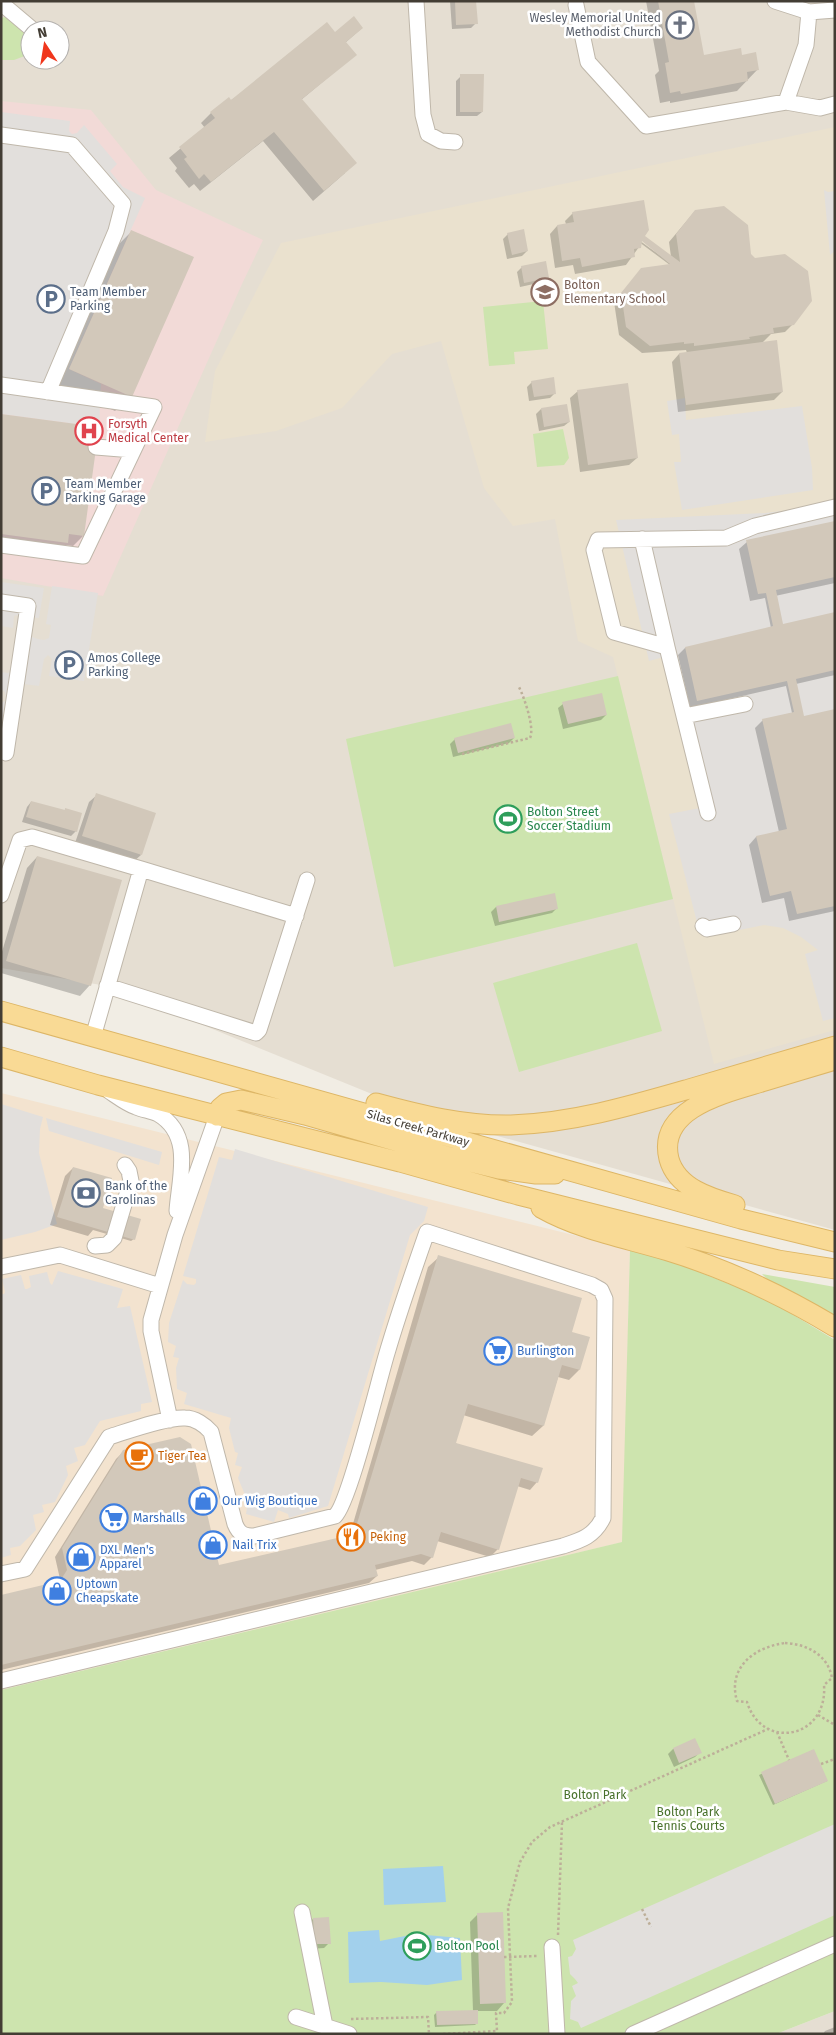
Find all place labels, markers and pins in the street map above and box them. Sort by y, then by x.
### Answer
church icon: Wesley Memorial United Methodist Church [665,10,695,40]
place label: Wesley Memorial United Methodist Church [530,11,661,39]
school or university icon: Bolton Elementary School [530,277,560,307]
place label: Bolton Elementary School [564,278,666,306]
parking icon: Team Member Parking [36,284,66,314]
place label: Team Member Parking [70,285,147,313]
hospital icon: Forsyth Medical Center [74,416,104,446]
place label: Forsyth Medical Center [108,417,189,445]
parking icon: Team Member Parking Garage [31,476,61,506]
place label: Team Member Parking Garage [65,477,146,505]
parking icon: Amos College Parking [54,650,84,680]
place label: Amos College Parking [88,651,161,679]
sports icon: Bolton Street Soccer Stadium [493,804,523,834]
place label: Bolton Street Soccer Stadium [527,805,611,833]
bank icon: Bank of the Carolinas [71,1178,101,1208]
place label: Bank of the Carolinas [105,1179,167,1207]
supermarket icon: Burlington [483,1336,513,1366]
place label: Burlington [517,1344,574,1358]
cafe icon: Tiger Tea [124,1441,154,1471]
place label: Tiger Tea [158,1449,206,1463]
shop icon: Our Wig Boutique [188,1486,218,1516]
place label: Our Wig Boutique [222,1494,318,1508]
supermarket icon: Marshalls [99,1503,129,1533]
place label: Marshalls [133,1511,185,1525]
restaurant icon: Peking [336,1522,366,1552]
shop icon: Nail Trix [198,1530,228,1560]
place label: Peking [370,1530,407,1544]
place label: Nail Trix [232,1538,277,1552]
shop icon: DXL Men's Apparel [66,1542,96,1572]
place label: DXL Men's Apparel [100,1543,154,1571]
shop icon: Uptown Cheapskate [42,1576,72,1606]
place label: Uptown Cheapskate [76,1577,139,1605]
sports icon: Bolton Pool [402,1931,432,1961]
place label: Bolton Pool [436,1939,500,1953]

